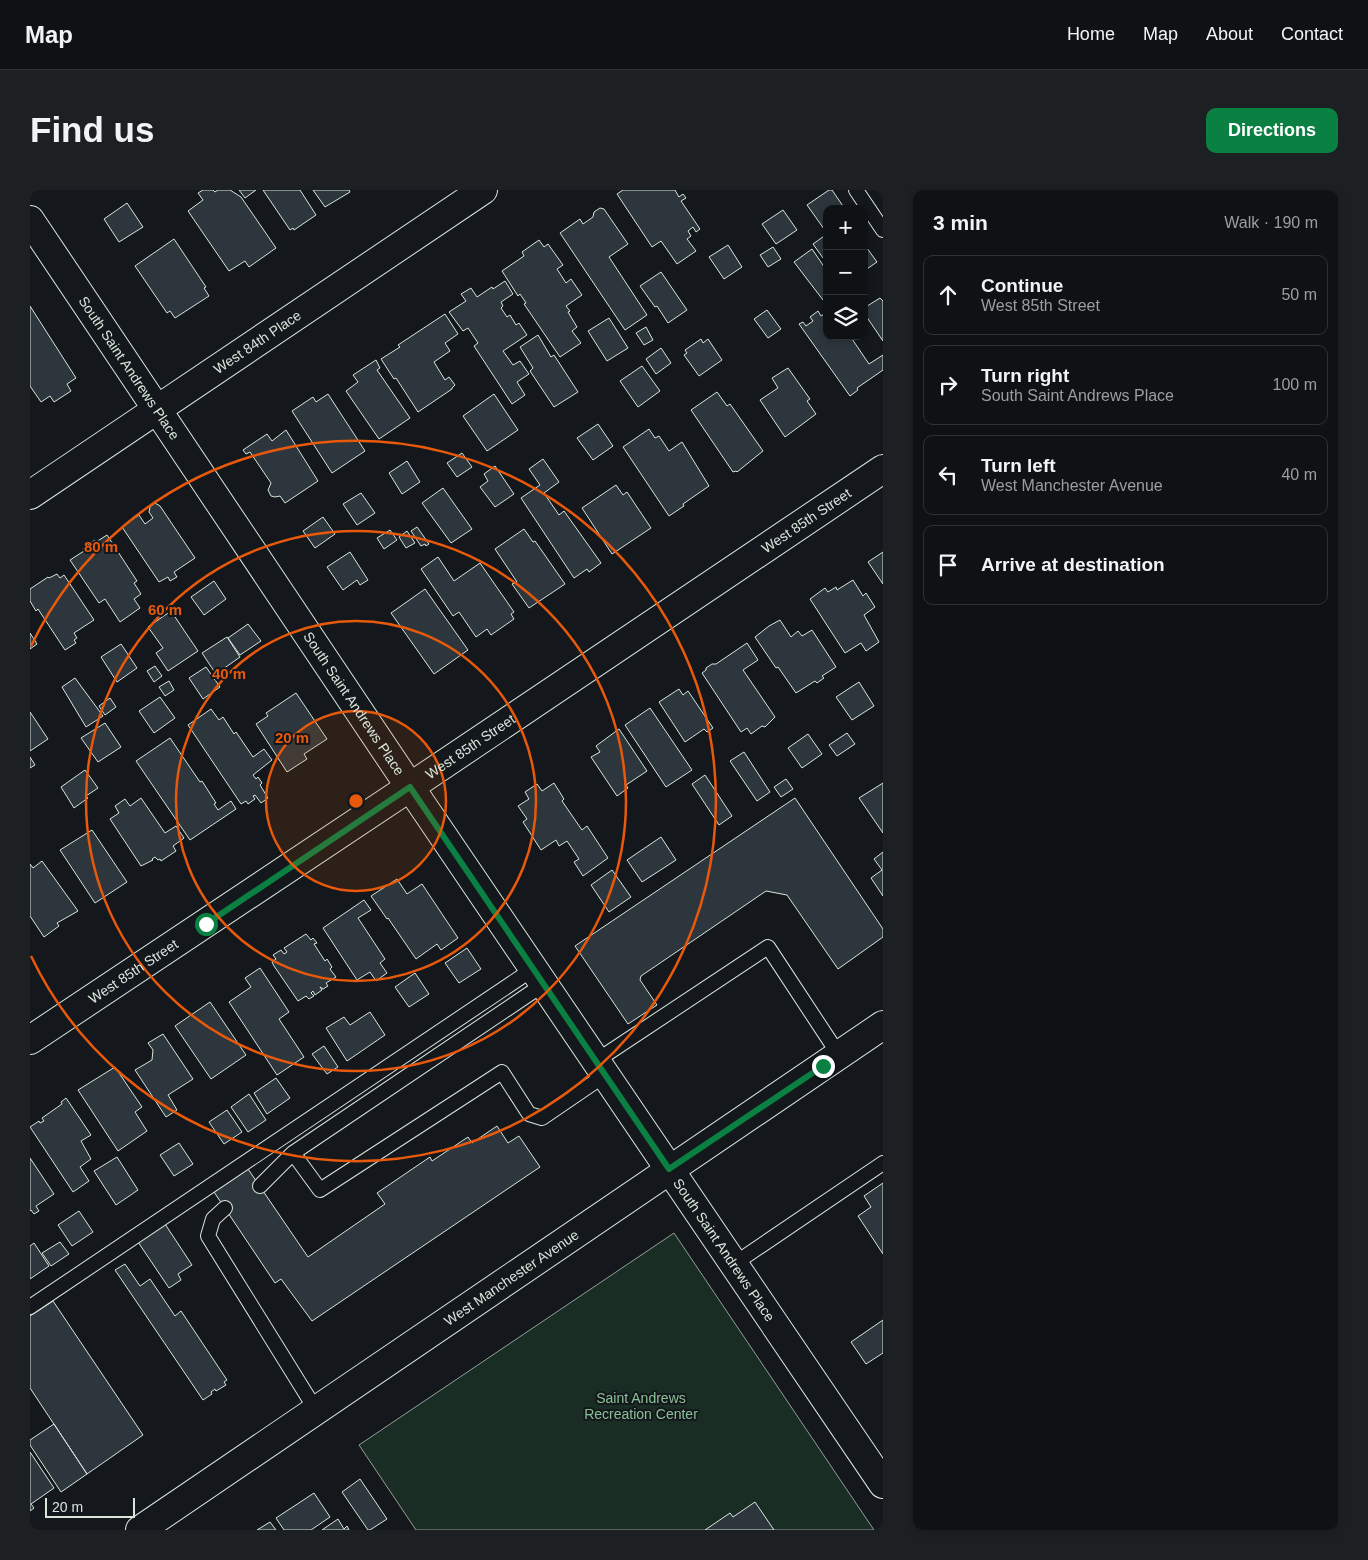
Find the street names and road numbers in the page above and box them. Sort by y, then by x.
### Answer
street label: South Saint Andrews Place [75,293,183,443]
street label: West 84th Place [211,307,304,377]
street label: West 85th Street [759,485,854,556]
street label: South Saint Andrews Place [300,629,408,778]
street label: West 85th Street [422,711,518,782]
street label: West 85th Street [85,936,181,1007]
street label: South Saint Andrews Place [670,1175,778,1325]
street label: West Manchester Avenue [441,1226,582,1329]

